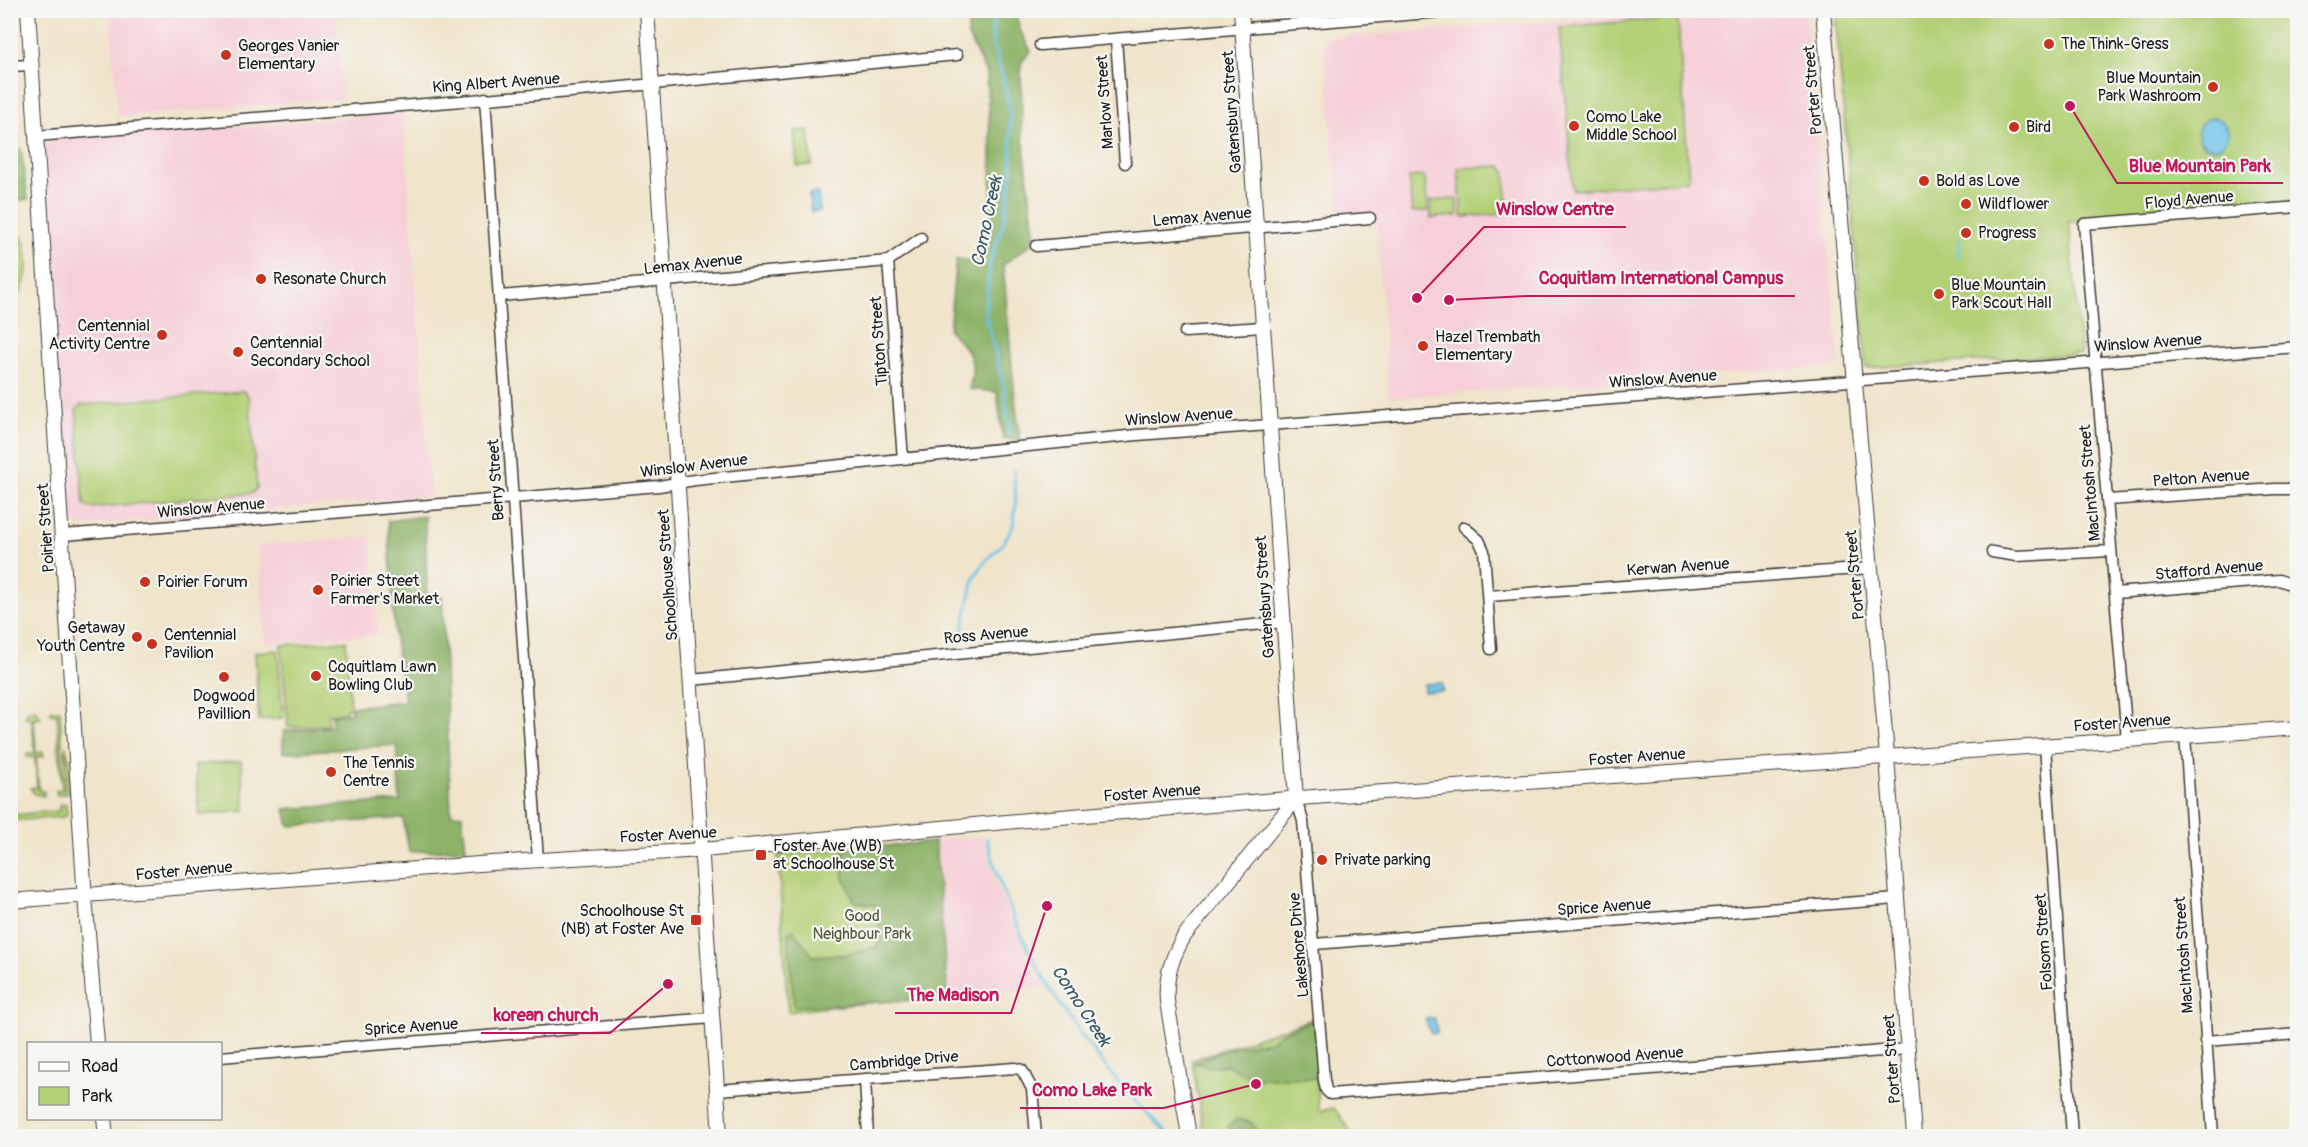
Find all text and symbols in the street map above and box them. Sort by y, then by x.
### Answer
place label: The Think-Gress [2061,34,2169,54]
place label: Georges Vanier Elementary [238,36,340,74]
marker: The Think-Gress [2042,37,2056,51]
street label: Porter Street [1799,44,1827,136]
marker: Georges Vanier Elementary [219,48,233,62]
street label: Gatensbury Street [1218,50,1246,174]
street label: Marlow Street [1092,54,1118,150]
place label: Blue Mountain Park Washroom [2097,68,2201,106]
street label: King Albert Avenue [432,69,560,97]
marker: Blue Mountain Park Washroom [2206,80,2220,94]
place label: Como Lake Middle School [1586,107,1677,145]
place label: Bird [2026,117,2051,137]
marker: Como Lake Middle School [1567,119,1581,133]
marker: Bird [2007,120,2021,134]
callout: Blue Mountain Park [2117,147,2283,183]
text: Blue Mountain Park [2129,155,2272,178]
place label: Bold as Love [1936,171,2020,191]
water label: Como Creek [966,172,1008,268]
marker: Bold as Love [1917,174,1931,188]
street label: Floyd Avenue [2144,186,2234,214]
callout: Winslow Centre [1484,191,1626,227]
place label: Wildflower [1978,194,2050,214]
marker: Wildflower [1959,197,1973,211]
text: Winslow Centre [1496,198,1615,221]
street label: Lemax Avenue [1152,203,1252,231]
place label: Progress [1978,223,2036,243]
marker: Progress [1959,226,1973,240]
street label: Lemax Avenue [643,249,743,279]
callout: Coquitlam International Campus [1527,260,1795,296]
text: Coquitlam International Campus [1539,267,1784,290]
place label: Resonate Church [273,269,386,289]
marker: Resonate Church [254,272,268,286]
place label: Blue Mountain Park Scout Hall [1951,275,2052,313]
marker: Blue Mountain Park Scout Hall [1932,287,1946,301]
street label: Tipton Street [866,295,892,387]
place label: Centennial Activity Centre [49,316,150,354]
place label: Hazel Trembath Elementary [1435,327,1541,365]
marker: Centennial Activity Centre [155,328,169,342]
street label: Winslow Avenue [2093,329,2203,357]
place label: Centennial Secondary School [250,333,370,371]
marker: Hazel Trembath Elementary [1416,339,1430,353]
marker: Centennial Secondary School [231,345,245,359]
street label: Winslow Avenue [1608,365,1718,393]
street label: Winslow Avenue [1124,403,1234,431]
street label: MacIntosh Street [2075,423,2105,542]
street label: Berry Street [483,438,509,522]
street label: Winslow Avenue [639,449,749,483]
street label: Pelton Avenue [2152,465,2250,491]
street label: Poirier Street [33,482,59,573]
street label: Winslow Avenue [156,493,266,523]
street label: Schoolhouse Street [653,508,683,642]
street label: Porter Street [1841,529,1869,621]
street label: Gatensbury Street [1251,535,1279,659]
street label: Kerwan Avenue [1626,553,1730,581]
street label: Stafford Avenue [2154,555,2264,585]
place label: Poirier Street Farmer's Market [330,571,440,609]
place label: Poirier Forum [157,572,248,592]
marker: Poirier Forum [138,575,152,589]
marker: Poirier Street Farmer's Market [311,583,325,597]
place label: Getaway Youth Centre [36,618,125,656]
street label: Ross Avenue [943,621,1029,649]
place label: Centennial Pavilion [164,625,237,663]
marker: Getaway Youth Centre [130,630,144,644]
marker: Centennial Pavilion [145,637,159,651]
place label: Coquitlam Lawn Bowling Club [328,657,437,695]
marker: Coquitlam Lawn Bowling Club [309,669,323,683]
marker: Dogwood Pavillion [217,670,231,684]
place label: Dogwood Pavillion [193,686,255,724]
street label: Foster Avenue [2073,710,2171,736]
street label: Foster Avenue [1588,744,1686,770]
place label: The Tennis Centre [343,753,414,791]
marker: The Tennis Centre [324,765,338,779]
street label: Foster Avenue [1103,780,1201,806]
street label: Foster Avenue [619,822,717,848]
place label: Foster Ave (WB) at Schoolhouse St [773,836,895,874]
marker: Foster Ave (WB) at Schoolhouse St [754,848,768,862]
place label: Private parking [1334,850,1431,870]
marker: Private parking [1315,853,1329,867]
street label: Foster Avenue [135,857,233,885]
street label: Lakeshore Drive [1284,892,1314,998]
street label: Folsom Street [2031,892,2057,991]
street label: Sprice Avenue [1556,894,1652,920]
street label: MacIntosh Street [2170,895,2198,1014]
place label: Schoolhouse St (NB) at Foster Ave [560,901,685,939]
park label: Good Neighbour Park [813,906,912,944]
marker: Schoolhouse St (NB) at Foster Ave [689,913,703,927]
water label: Como Creek [1046,961,1117,1052]
callout: The Madison [895,977,1011,1013]
text: The Madison [906,984,999,1007]
callout: korean church [481,997,610,1033]
text: korean church [493,1004,599,1027]
street label: Porter Street [1879,1013,1905,1105]
street label: Sprice Avenue [363,1014,459,1040]
legend [27,1042,222,1120]
street label: Cottonwood Avenue [1546,1042,1684,1072]
street label: Cambridge Drive [849,1046,959,1076]
text: Road [81,1055,118,1078]
callout: Como Lake Park [1020,1072,1164,1108]
text: Como Lake Park [1032,1079,1153,1102]
text: Park [81,1085,113,1108]

